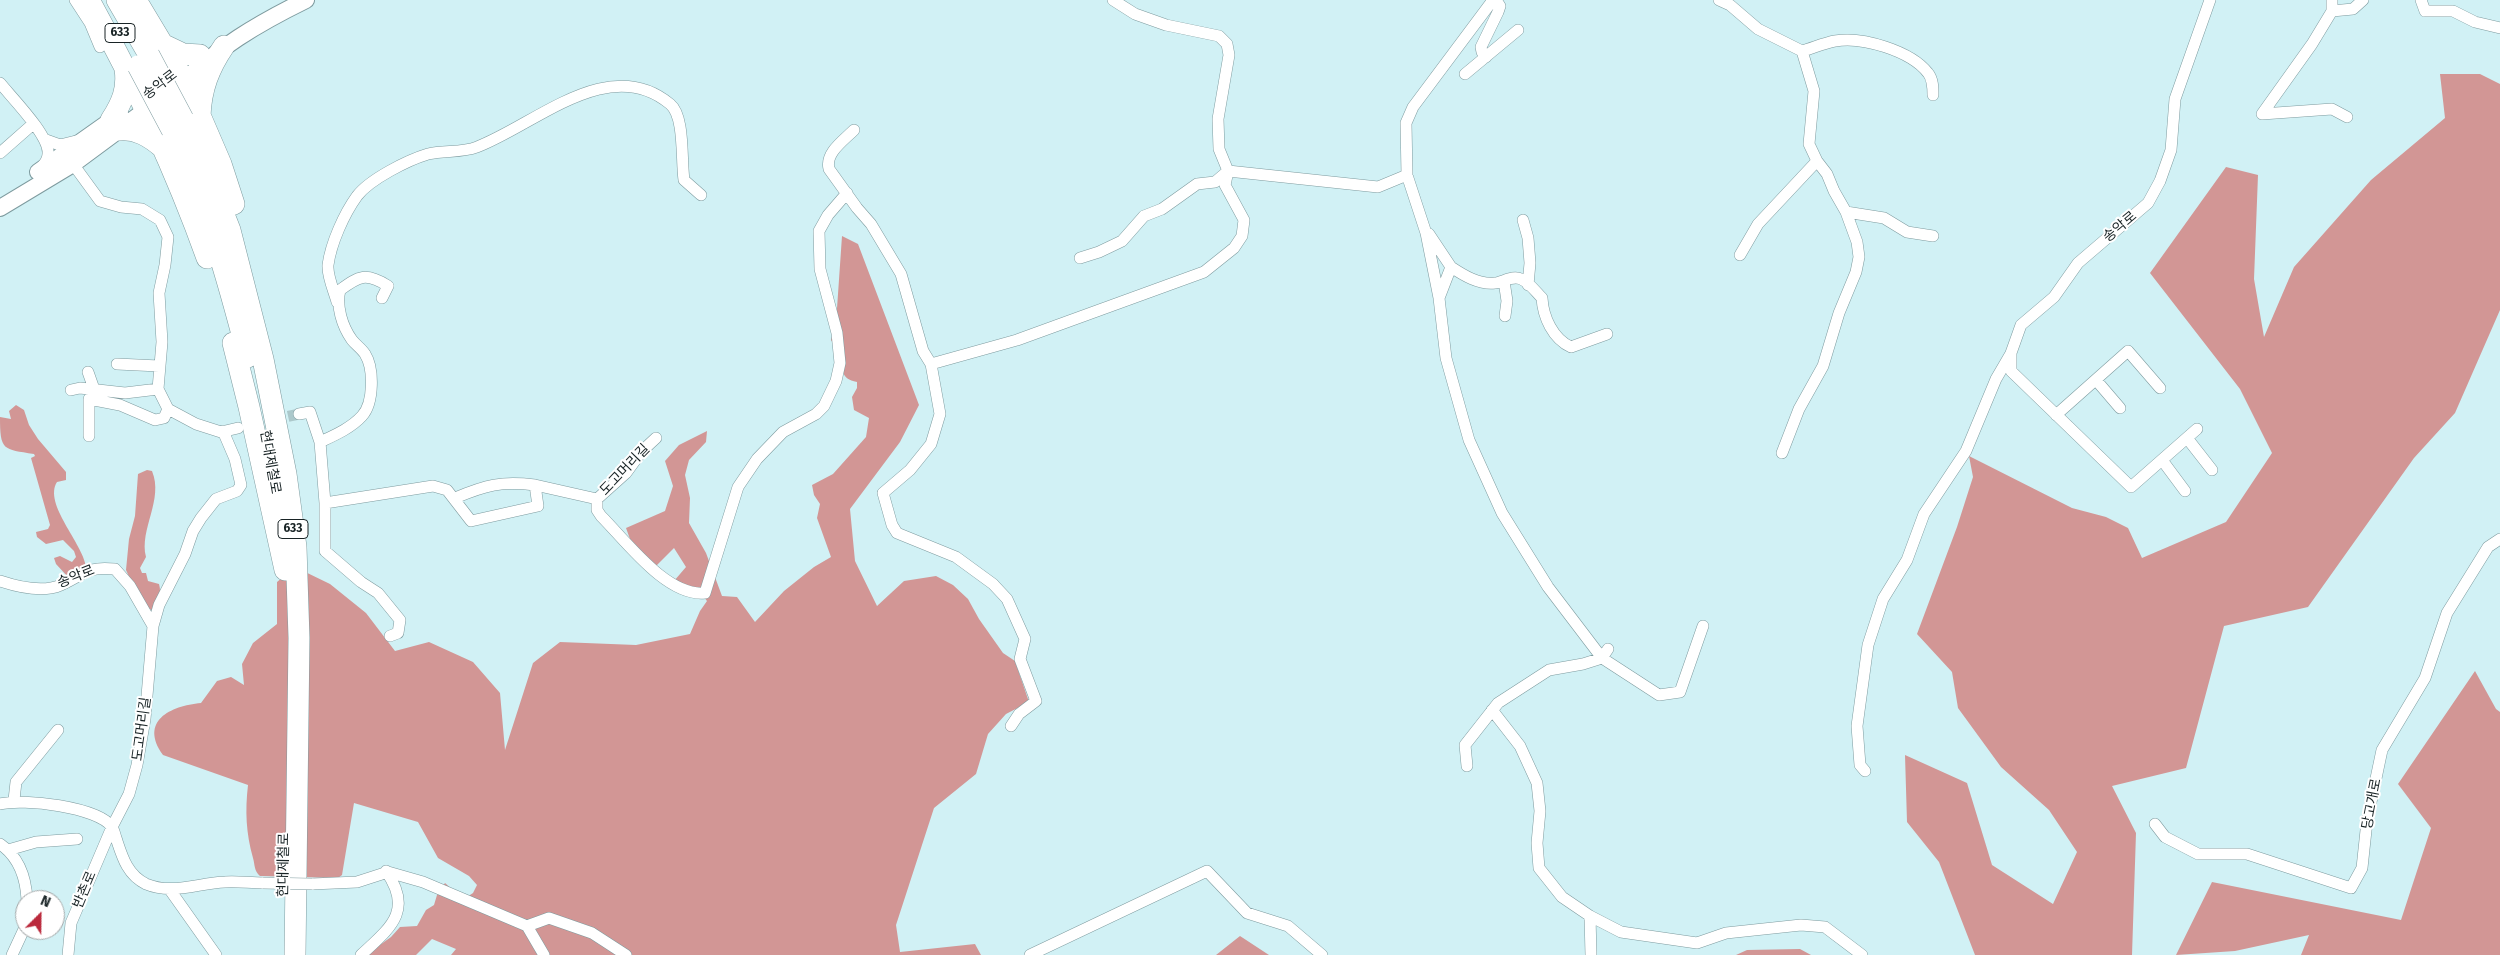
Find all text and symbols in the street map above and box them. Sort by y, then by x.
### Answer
road number: 633 [105,23,135,42]
street label: 송악로 [140,67,180,103]
street label: 송악로 [2100,208,2140,246]
street label: 현대제철로 [256,429,284,495]
street label: 도고머리길 [597,441,653,499]
road number: 633 [278,520,308,538]
street label: 송악로 [55,562,97,592]
street label: 도고머리길 [129,696,155,762]
street label: 당고개로 [2359,777,2385,831]
street label: 현대제철로 [275,833,293,897]
street label: 반촌로 [70,869,100,911]
north arrow [15,890,65,940]
text: N [38,892,53,911]

